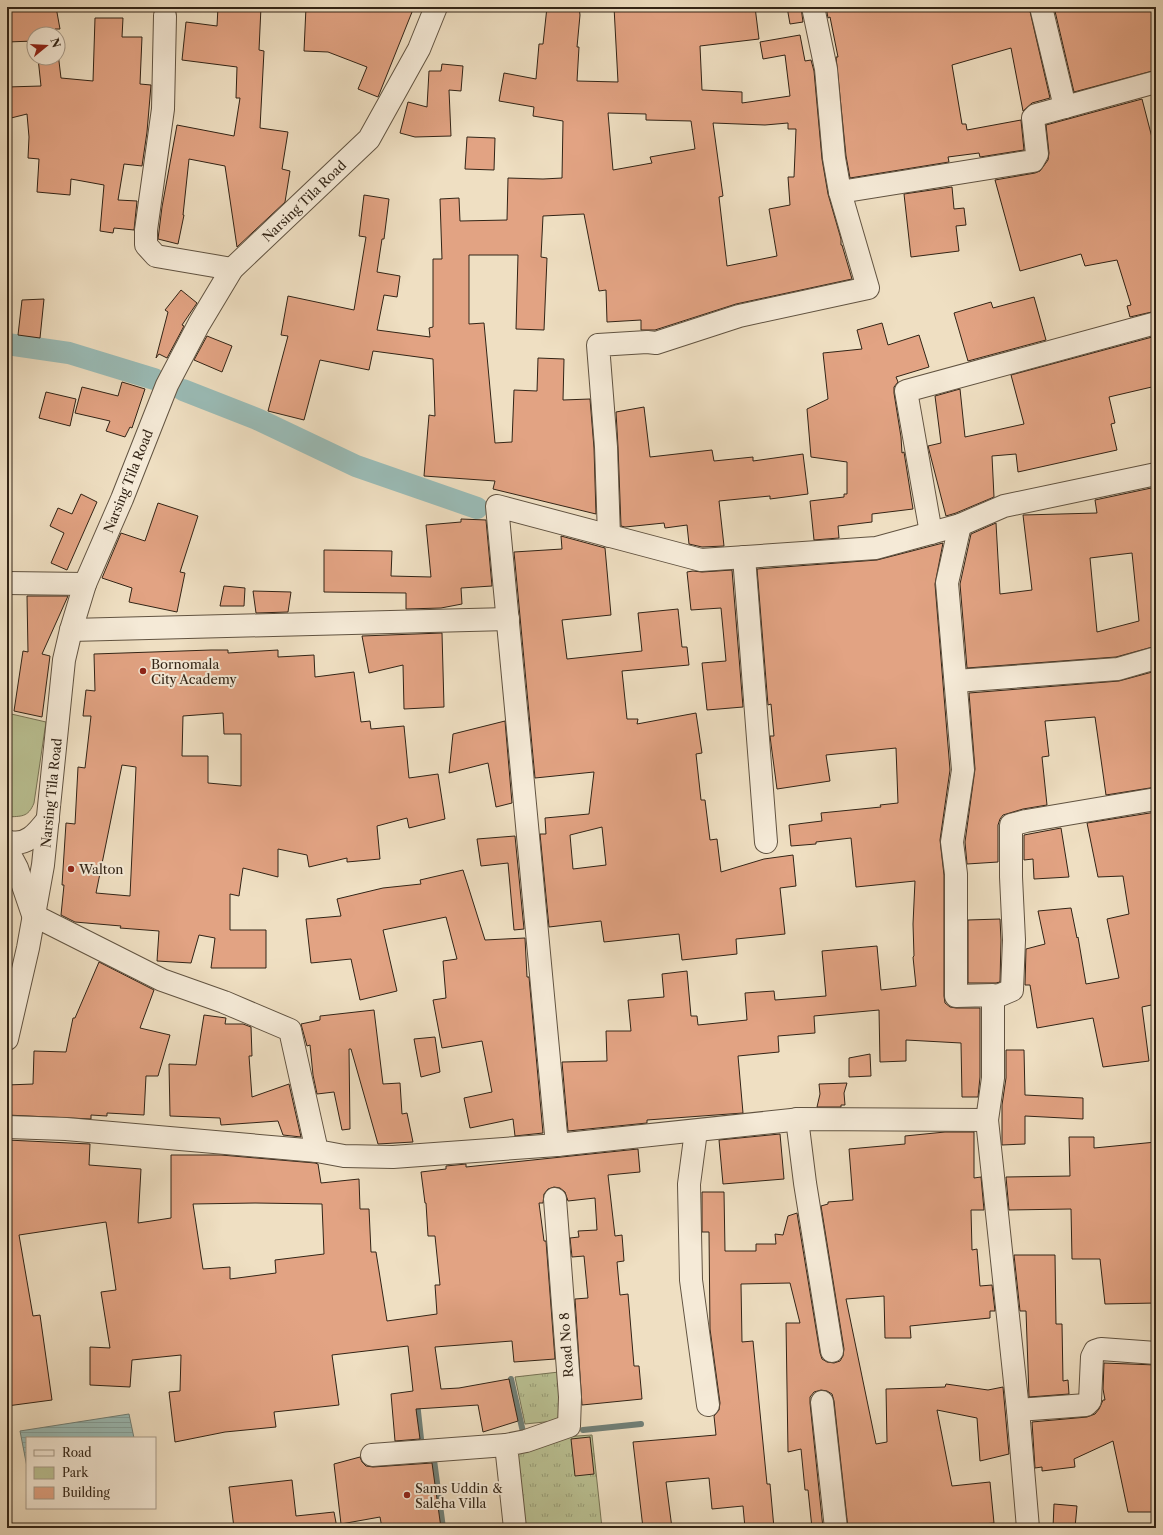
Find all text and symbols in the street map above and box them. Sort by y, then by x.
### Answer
north arrow [26,26,66,66]
text: N [47,36,64,50]
street label: Narsing Tila Road [259,157,349,245]
street label: Narsing Tila Road [100,427,156,535]
place label: Bornomala City Academy [151,656,237,687]
marker: Bornomala City Academy [138,666,148,676]
street label: Narsing Tila Road [37,737,65,849]
place label: Walton [78,861,124,877]
marker: Walton [66,864,76,874]
street label: Road No 8 [556,1312,576,1378]
legend [26,1437,156,1509]
text: Road [62,1445,92,1460]
text: Park [62,1465,89,1480]
place label: Sams Uddin & Saleha Villa [415,1480,503,1511]
text: Building [62,1485,110,1500]
marker: Sams Uddin & Saleha Villa [402,1490,412,1500]

